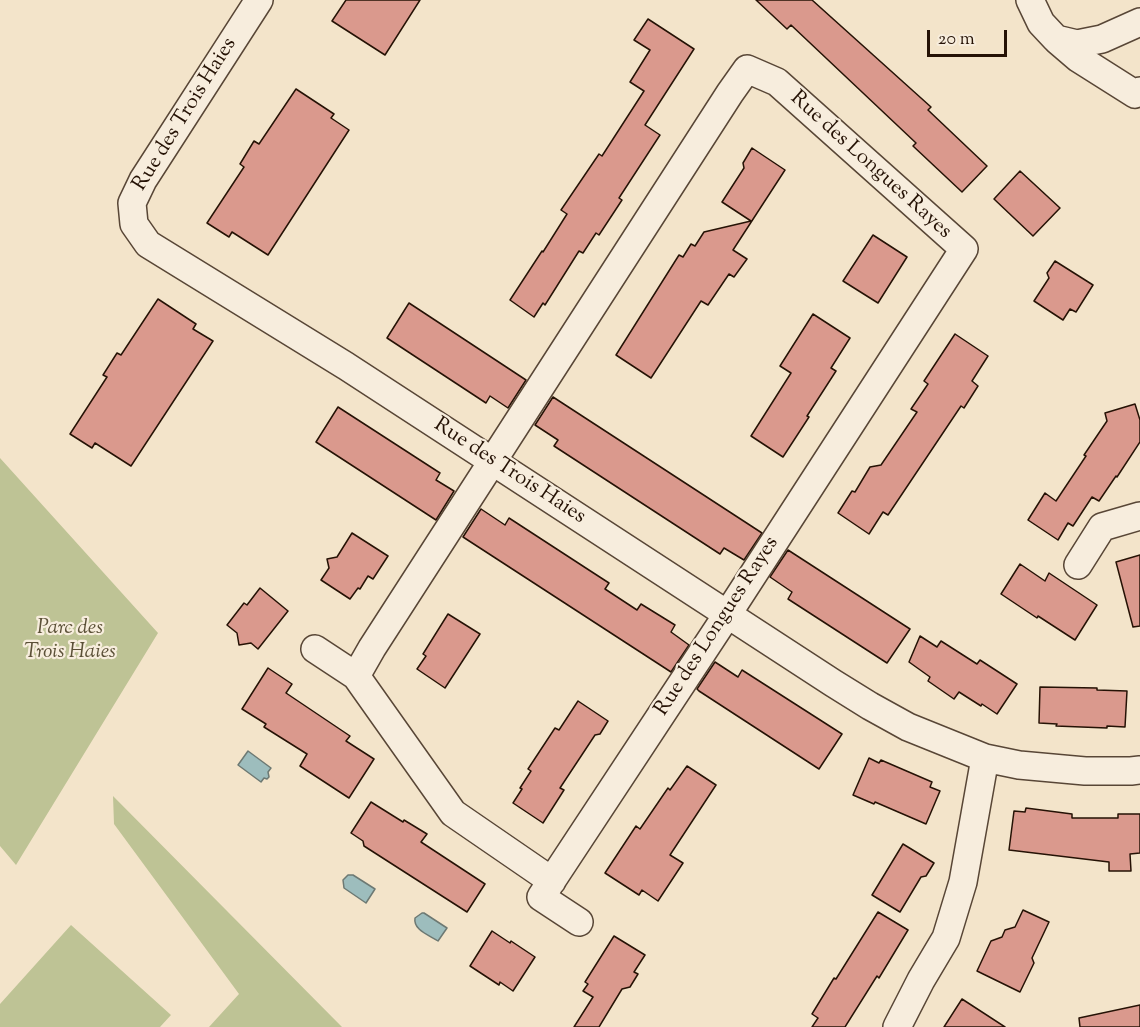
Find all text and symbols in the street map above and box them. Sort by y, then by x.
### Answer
scale bar [930,18,1010,56]
text: 20 m [938,27,975,53]
street label: Rue des Trois Haies [129,34,243,196]
street label: Rue des Longues Rayes [784,87,956,245]
street label: Rue des Trois Haies [428,413,590,531]
street label: Rue des Longues Rayes [651,533,785,721]
park label: Parc des Trois Haies [24,616,116,666]

